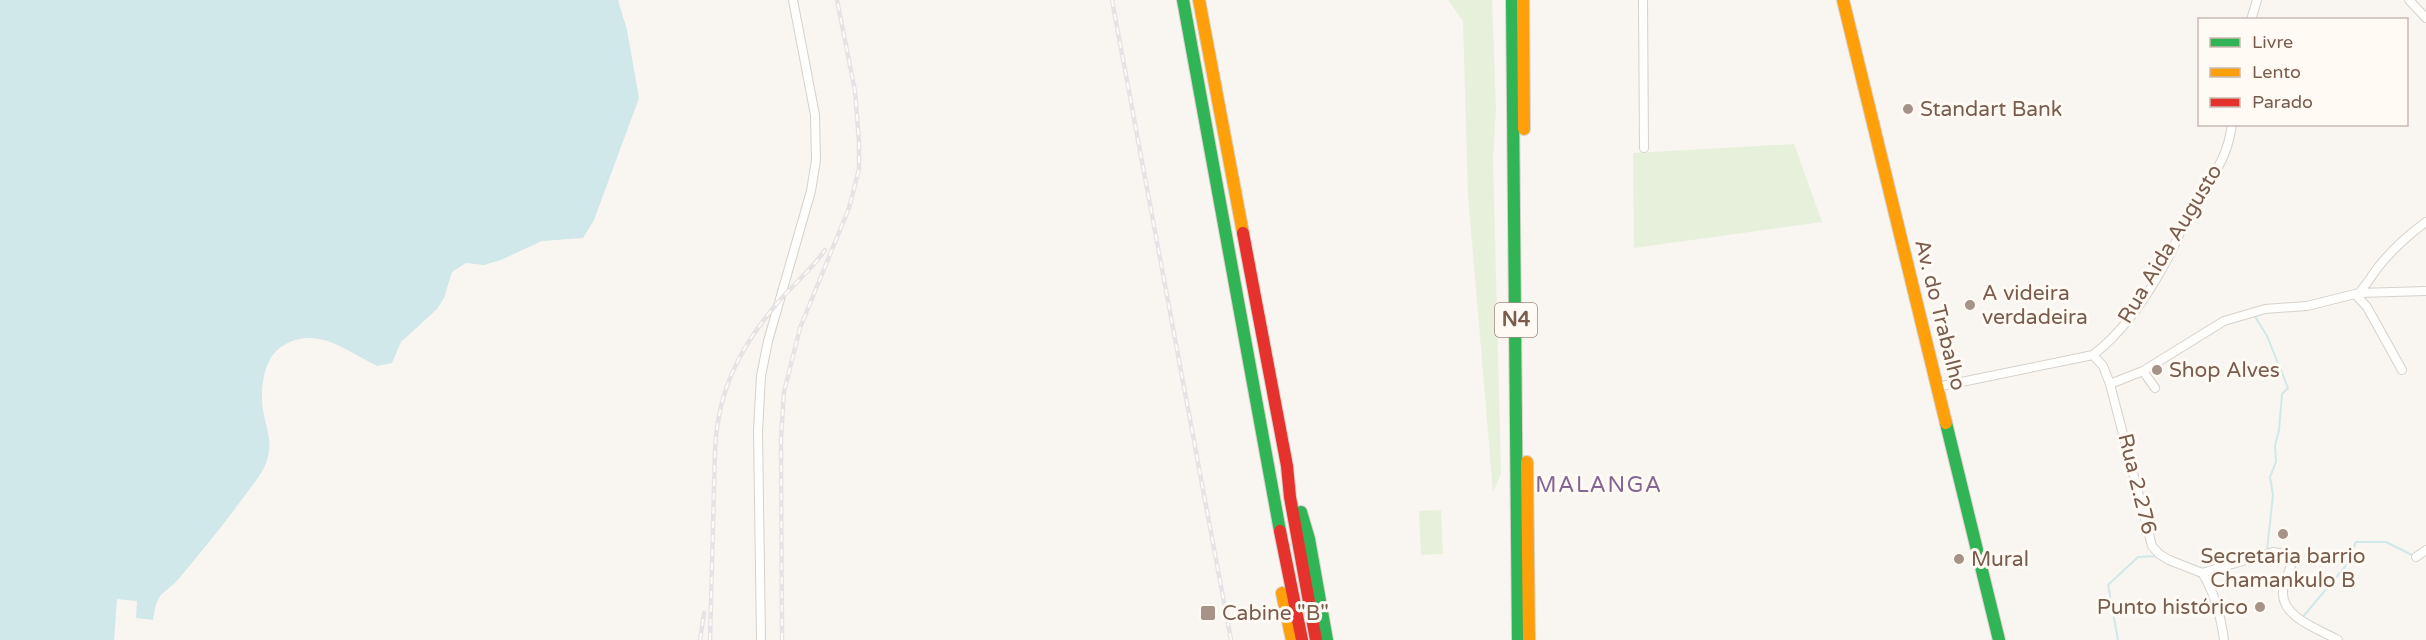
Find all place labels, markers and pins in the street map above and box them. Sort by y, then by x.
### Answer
place label: Standart Bank [1920,97,2062,122]
marker: Standart Bank [1901,102,1915,116]
place label: A videira verdadeira [1982,281,2088,330]
marker: A videira verdadeira [1963,298,1977,312]
place label: Shop Alves [2169,358,2280,383]
marker: Shop Alves [2150,363,2164,377]
marker: Secretaria barrio Chamankulo B [2276,527,2290,541]
place label: Secretaria barrio Chamankulo B [2200,544,2366,593]
place label: Mural [1971,547,2029,572]
marker: Mural [1952,552,1966,566]
place label: Punto histórico [2097,595,2248,620]
marker: Punto histórico [2253,600,2267,614]
place label: Cabine "B" [1222,601,1329,626]
marker: Cabine "B" [1199,604,1217,622]

